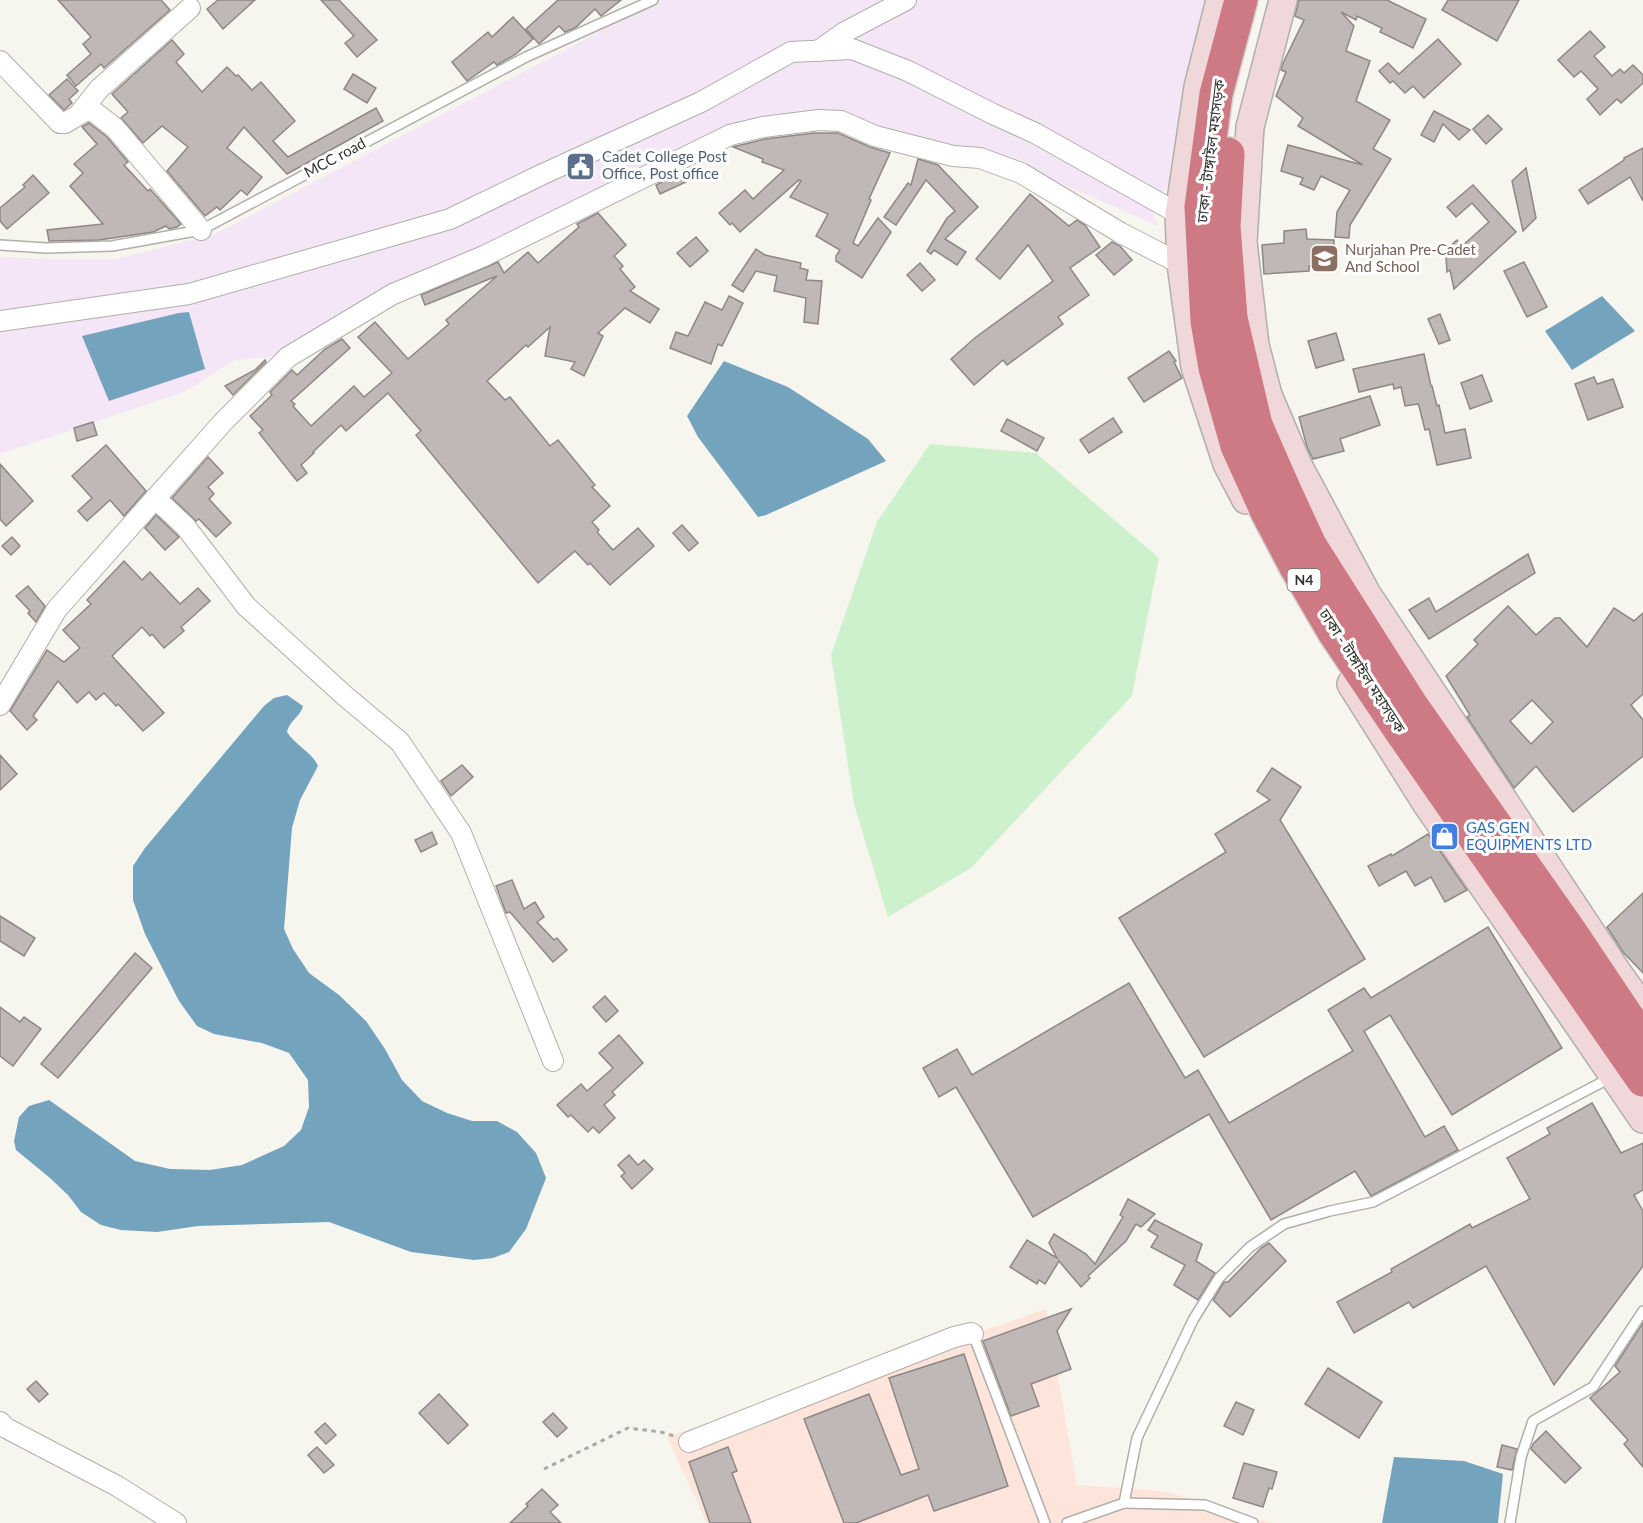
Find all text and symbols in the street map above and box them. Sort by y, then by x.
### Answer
street label: ঢাকা - টাঙ্গাইল মহাসড়ক [1192,77,1228,225]
street label: MCC road [301,133,368,181]
place label: Cadet College Post Office, Post office [602,147,727,182]
public building icon: Cadet College Post Office, Post office [565,150,597,182]
place label: Nurjahan Pre-Cadet And School [1345,240,1476,275]
school or university icon: Nurjahan Pre-Cadet And School [1308,243,1340,275]
road number: N4 [1288,569,1320,591]
street label: ঢাকা - টাঙ্গাইল মহাসড়ক [1315,604,1410,737]
place label: GAS GEN EQUIPMENTS LTD [1466,818,1592,853]
shop icon: GAS GEN EQUIPMENTS LTD [1429,821,1461,853]

